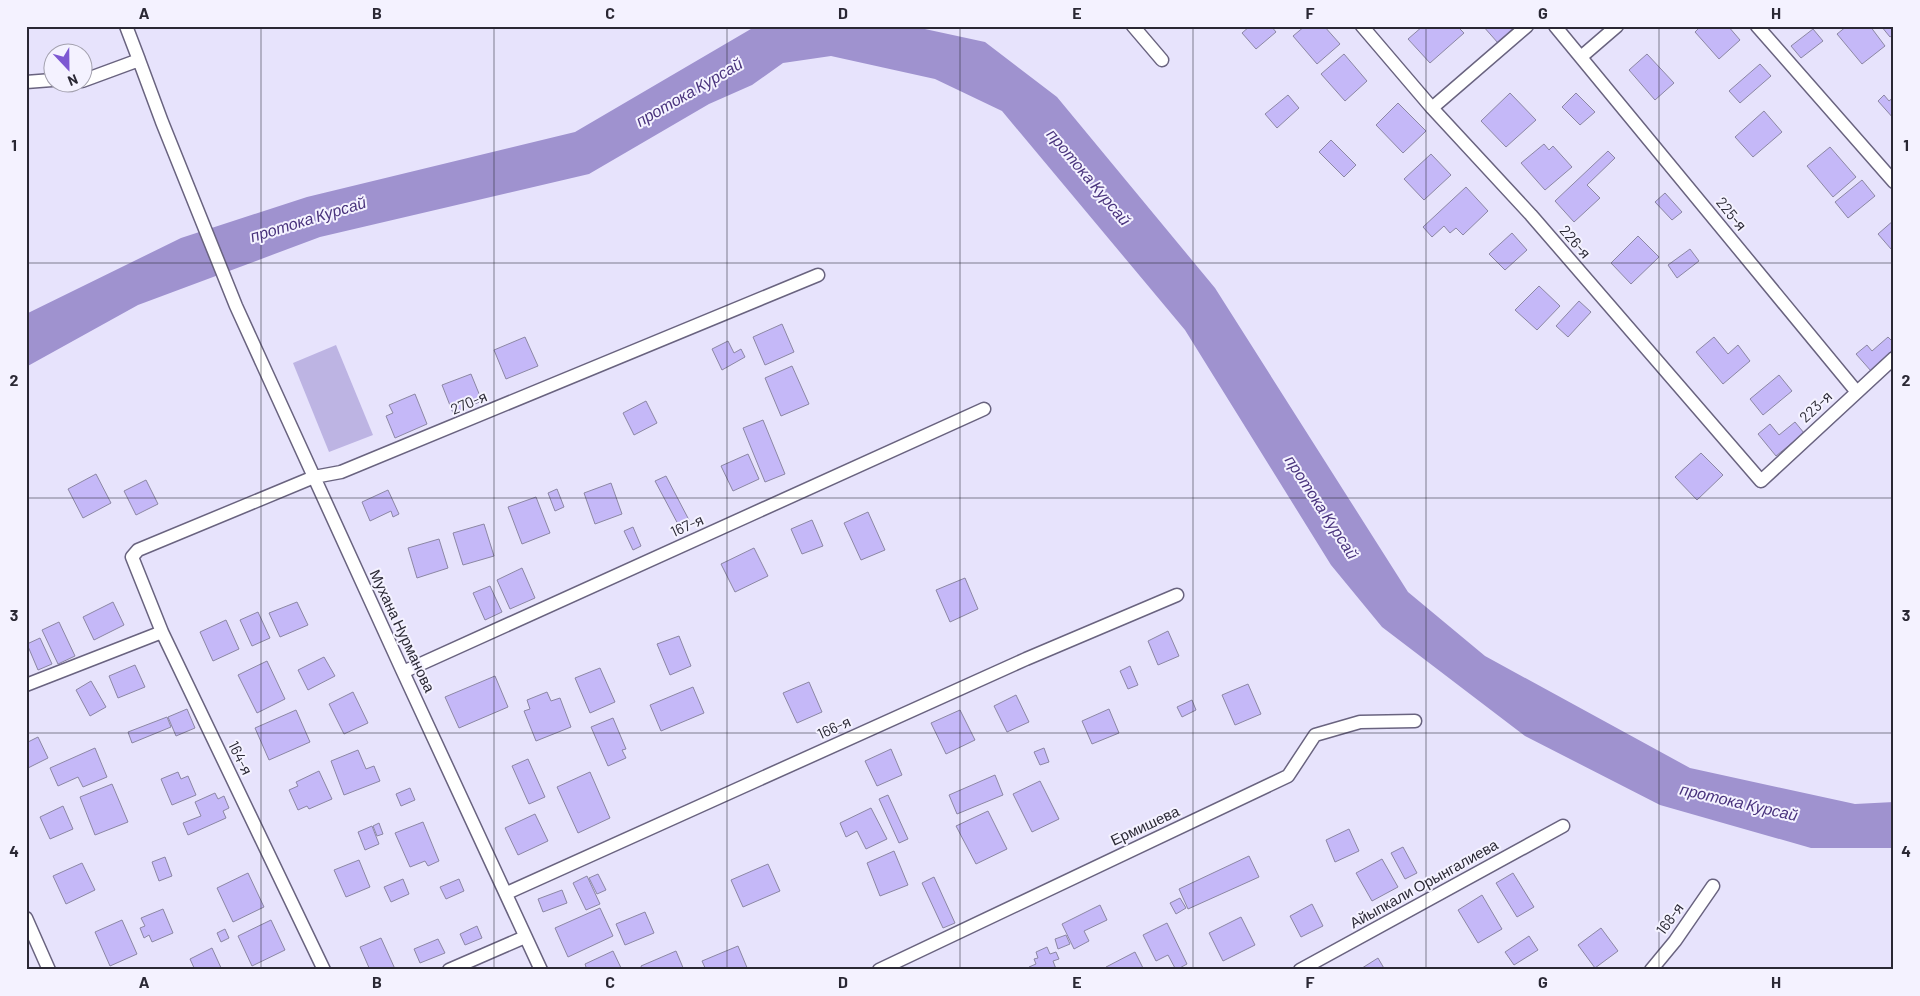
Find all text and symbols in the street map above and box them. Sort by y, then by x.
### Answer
text: A [139,3,150,22]
text: B [372,3,382,22]
text: C [605,3,615,22]
text: D [838,3,848,22]
text: E [1072,3,1082,22]
text: F [1306,3,1315,22]
text: G [1538,3,1548,22]
text: H [1771,3,1781,22]
north arrow [42,42,92,92]
water label: протока Курсай [632,53,746,130]
text: N [66,71,81,90]
water label: протока Курсай [1043,125,1135,229]
text: 1 [11,135,17,154]
text: 1 [1903,135,1909,154]
water label: протока Курсай [248,192,368,245]
street label: 225-я [1713,193,1751,234]
street label: 226-я [1557,221,1595,262]
text: 2 [10,370,19,389]
text: 2 [1902,370,1911,389]
street label: 270-я [448,386,489,418]
street label: 223-я [1795,387,1835,426]
water label: протока Курсай [1282,451,1363,562]
street label: 167-я [667,510,706,540]
street label: Мухана Нурманова [367,566,440,695]
text: 3 [10,605,18,624]
text: 3 [1902,605,1910,624]
street label: 166-я [814,712,853,742]
street label: 164-я [225,738,257,777]
water label: протока Курсай [1678,779,1800,824]
street label: Ермишева [1107,801,1182,849]
street label: Айыпкали Орынгалиева [1346,834,1501,931]
text: 4 [9,841,19,860]
text: 4 [1901,841,1911,860]
street label: 168-я [1652,899,1687,938]
text: A [139,972,150,991]
text: B [372,972,382,991]
text: C [605,972,615,991]
text: D [838,972,848,991]
text: E [1072,972,1082,991]
text: F [1306,972,1315,991]
text: G [1538,972,1548,991]
text: H [1771,972,1781,991]

